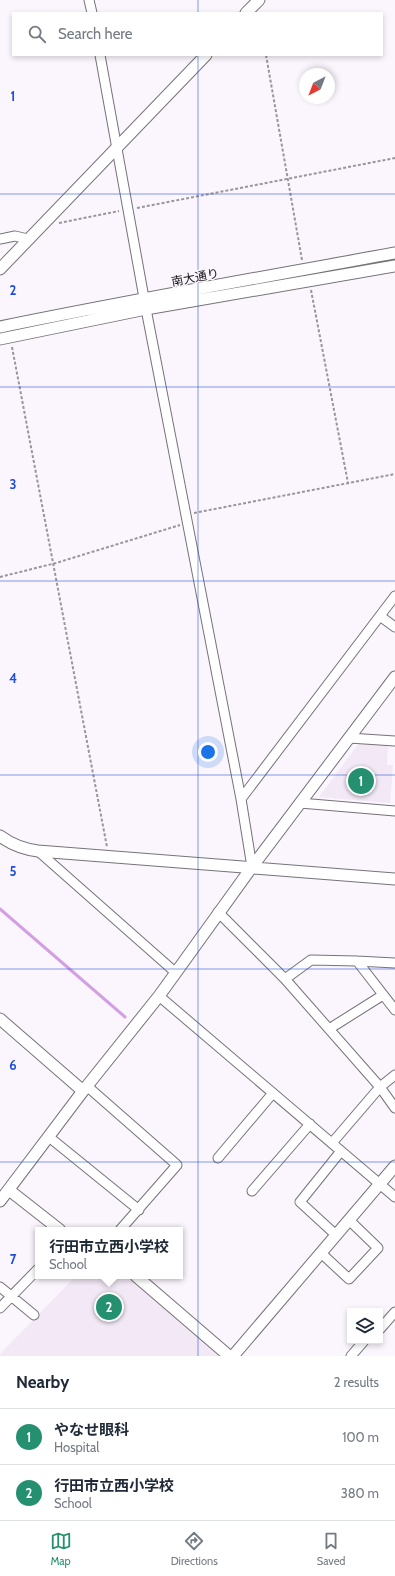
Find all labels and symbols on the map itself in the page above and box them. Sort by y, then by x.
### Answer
north arrow [299,68,335,104]
text: 1 [11,88,15,104]
street label: 南大通り [170,265,220,289]
text: 2 [10,282,17,298]
text: 3 [9,476,17,492]
text: 4 [9,670,17,686]
your location [198,742,218,762]
pin: 1 [348,766,374,796]
text: 5 [10,863,17,879]
text: 6 [9,1057,17,1073]
text: 7 [10,1251,17,1267]
pin: 2 [96,1292,122,1322]

